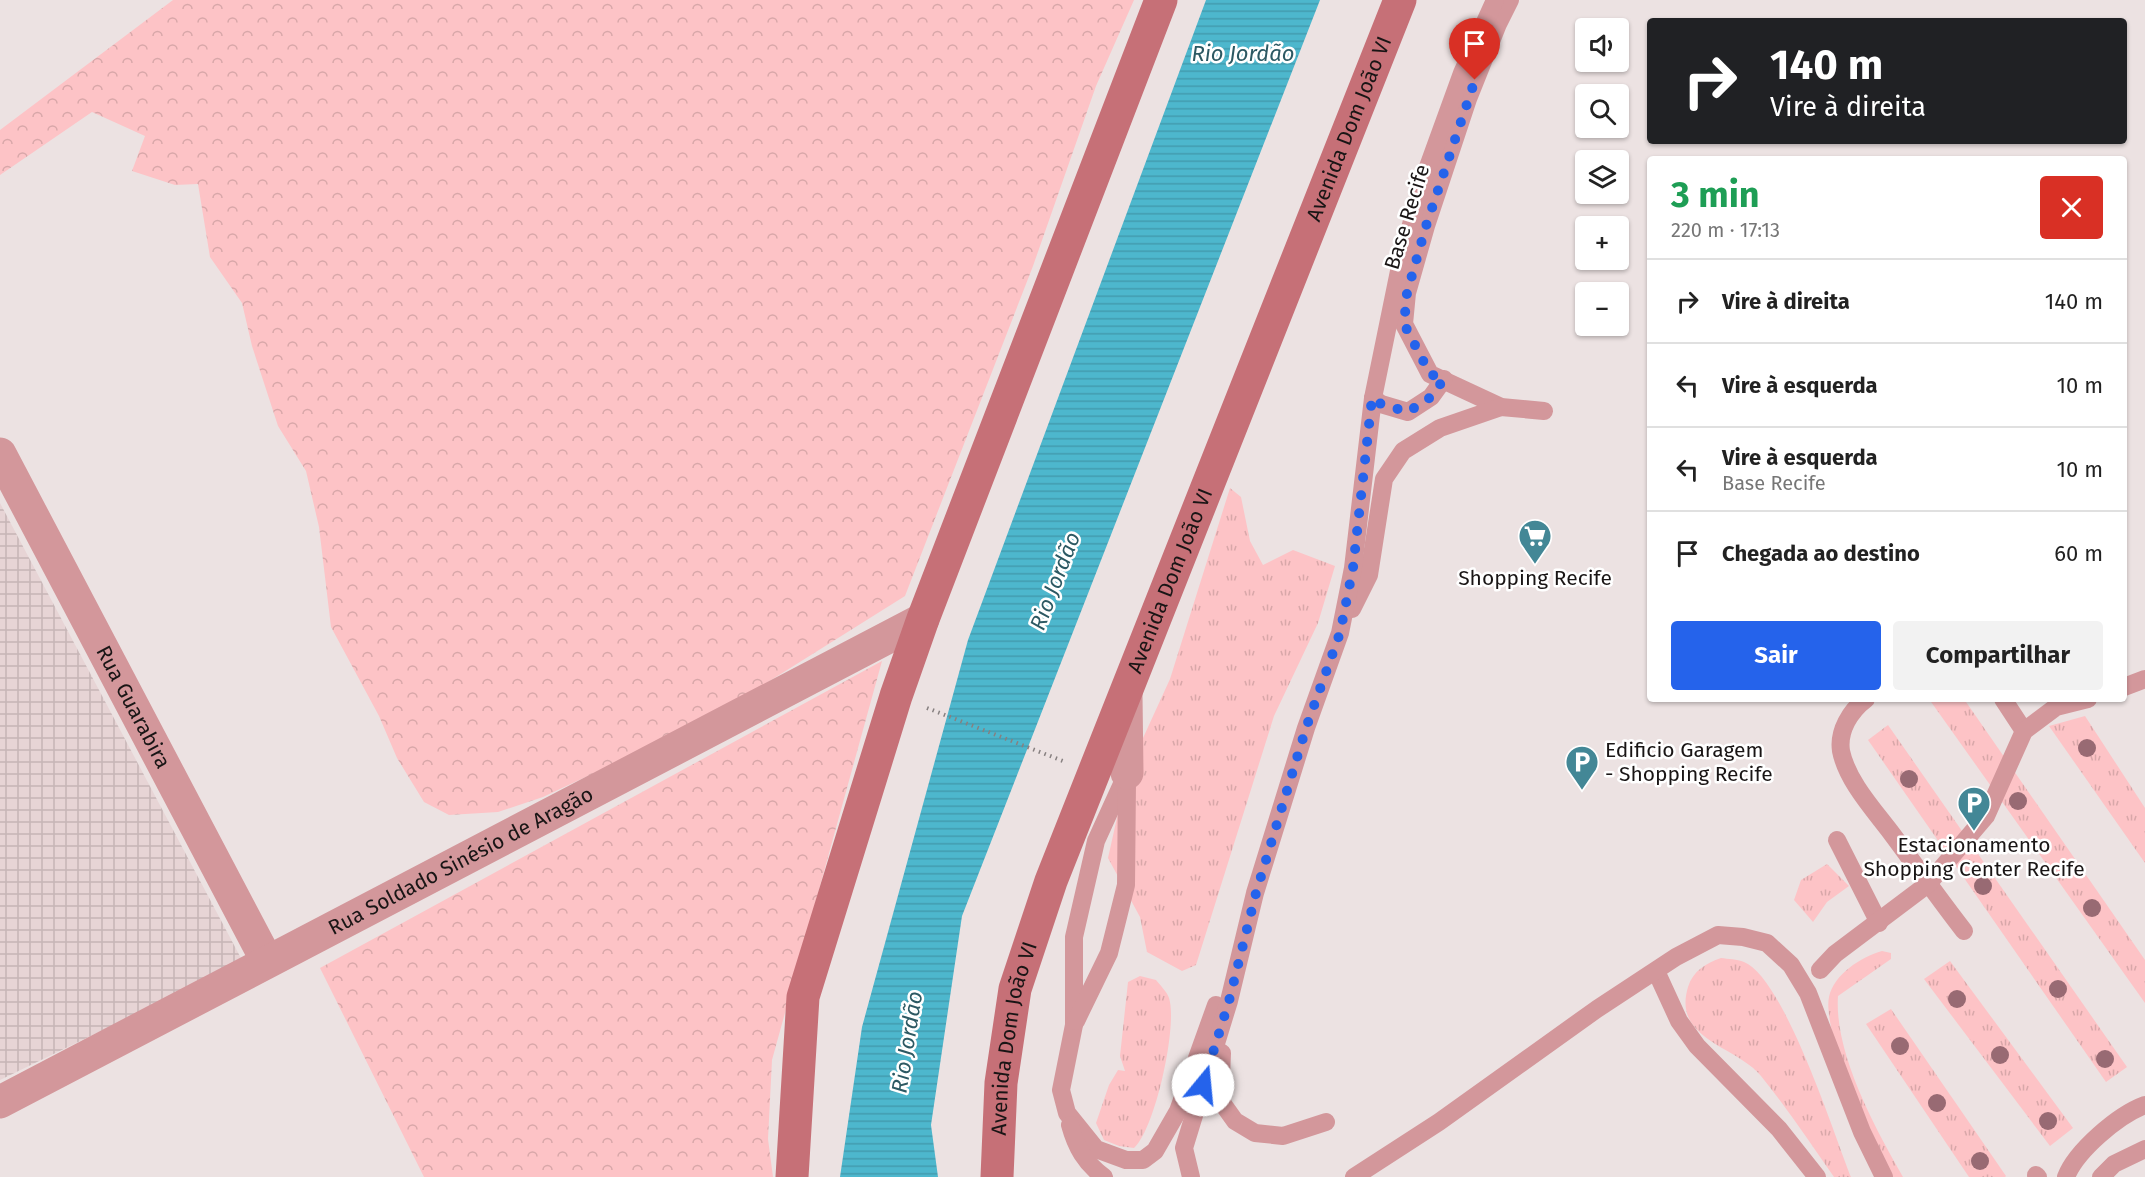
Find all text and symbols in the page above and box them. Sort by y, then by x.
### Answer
pin [1449,18,1500,80]
map controls [1575,18,1629,336]
button: sound [1575,18,1629,72]
icon: arrive [1458,27,1491,60]
street label: Avenida Dom João VI [1301,33,1397,225]
water label: Rio Jordão [1192,40,1294,67]
text: 140 m [1770,40,1883,90]
icon: right [1671,42,1749,120]
button: search [1575,84,1629,138]
text: Vire à direita [1770,91,1926,123]
button: layers [1575,150,1629,204]
street label: Base Recife [1379,161,1435,273]
text: 3 min [1671,173,1760,217]
button: close [2040,176,2103,239]
button: + [1575,216,1629,270]
text: 220 m · 17:13 [1671,218,1780,242]
button: − [1575,282,1629,336]
icon: right [1671,285,1704,318]
text: Vire à direita [1722,288,1850,315]
text: 140 m [2045,288,2103,315]
icon: left [1671,369,1704,402]
text: Vire à esquerda [1722,372,1878,399]
text: 10 m [2057,372,2103,399]
text: Vire à esquerda [1722,444,1878,471]
icon: left [1671,453,1704,486]
text: 10 m [2057,456,2103,483]
text: Base Recife [1722,471,1826,495]
street label: Avenida Dom João VI [1122,484,1218,677]
supermarket icon: Shopping Recife [1517,518,1553,565]
water label: Rio Jordão [1024,528,1086,634]
icon: arrive [1671,537,1704,570]
text: Chegada ao destino [1722,540,1920,567]
text: 60 m [2054,540,2103,567]
place label: Shopping Recife [1458,565,1612,591]
button: Sair [1671,621,1881,690]
button: Compartilhar [1893,621,2103,690]
street label: Rua Guarabira [90,641,176,773]
place label: Edificio Garagem - Shopping Recife [1605,737,1773,787]
parking icon: Edificio Garagem - Shopping Recife [1564,744,1600,791]
street label: Rua Soldado Sinésio de Aragão [324,781,598,941]
parking icon: Estacionamento Shopping Center Recife [1956,785,1992,832]
place label: Estacionamento Shopping Center Recife [1863,832,2085,882]
street label: Avenida Dom João VI [986,938,1043,1136]
water label: Rio Jordão [886,989,928,1095]
position arrow [1171,1053,1235,1117]

